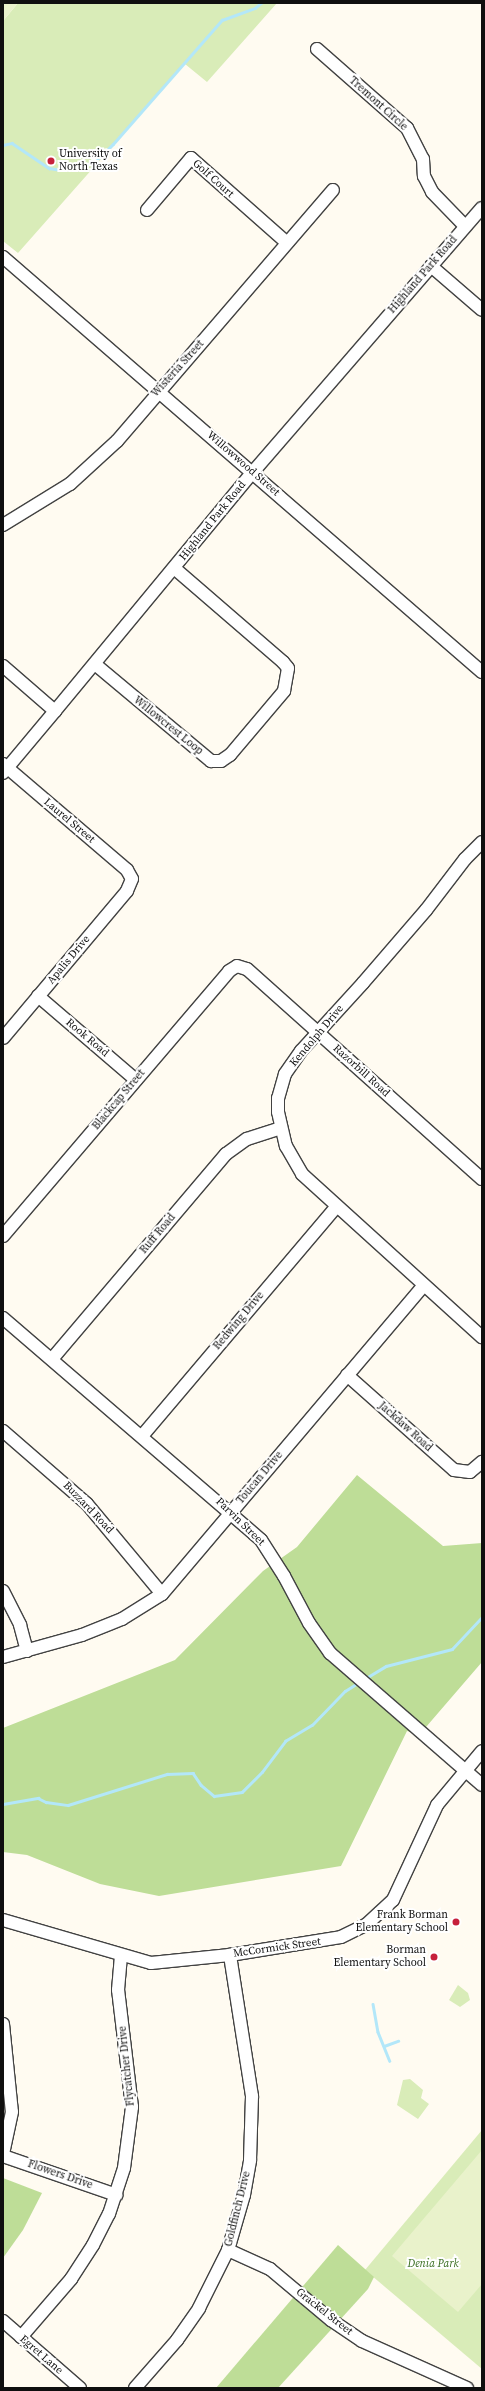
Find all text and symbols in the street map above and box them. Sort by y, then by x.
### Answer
street label: Tremont Circle [346,74,410,134]
place label: University of North Texas [59,148,122,174]
marker: University of North Texas [46,156,56,166]
street label: Golf Court [190,157,236,201]
street label: Highland Park Road [386,234,460,316]
street label: Wisteria Street [149,338,207,400]
street label: Willowwood Street [204,429,282,499]
street label: Highland Park Road [177,479,249,563]
street label: Willowcrest Loop [131,694,205,758]
street label: Laurel Street [41,796,97,846]
street label: Apalis Drive [45,933,93,987]
street label: Kendolph Drive [287,1002,347,1070]
street label: Rook Road [63,1016,111,1060]
street label: Razorbill Road [330,1042,392,1100]
street label: Blackcap Street [90,1067,148,1133]
street label: Ruff Road [137,1211,179,1257]
street label: Redwing Drive [211,1289,267,1353]
street label: Jackdaw Road [375,1399,435,1455]
street label: Toucan Drive [234,1449,286,1507]
street label: Buzzard Road [60,1479,116,1537]
street label: Parvin Street [213,1495,267,1549]
place label: Frank Borman Elementary School [356,1909,448,1935]
marker: Frank Borman Elementary School [451,1917,461,1927]
street label: McCormick Street [232,1935,322,1961]
place label: Borman Elementary School [334,1944,426,1970]
marker: Borman Elementary School [429,1952,439,1962]
street label: Flycatcher Drive [116,2025,138,2107]
street label: Flowers Drive [26,2158,94,2192]
street label: Goldfinch Drive [222,2170,254,2248]
park label: Denia Park [407,2257,459,2271]
street label: Grackel Street [293,2286,355,2338]
street label: Egret Lane [17,2333,65,2377]

